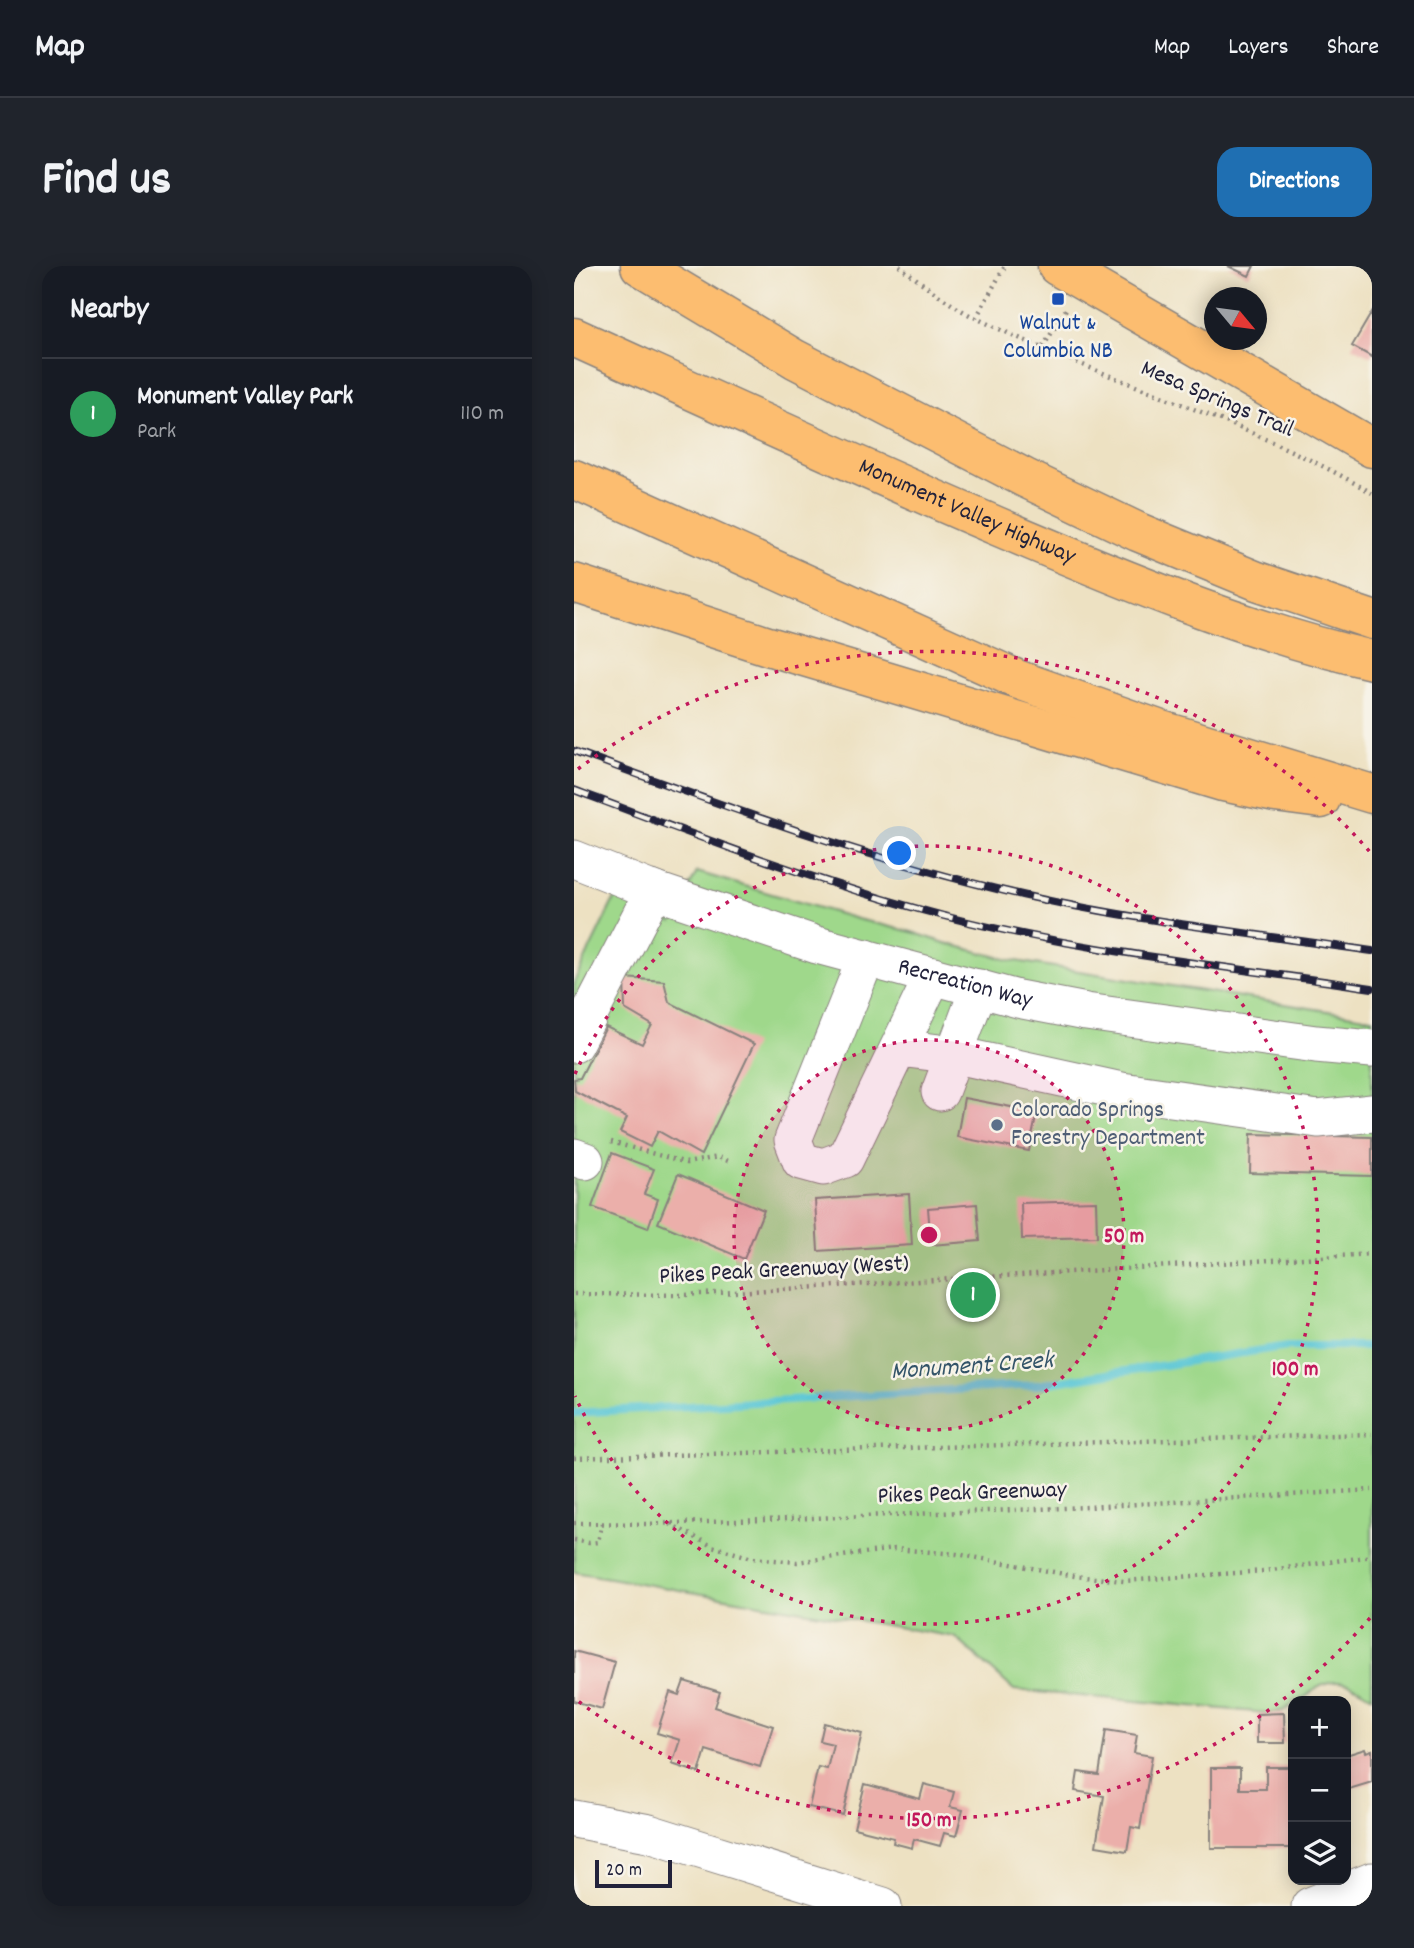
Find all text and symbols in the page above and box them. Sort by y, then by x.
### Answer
text: Map [35,25,85,72]
text: Map [1154,31,1190,65]
text: Layers [1228,31,1289,65]
text: Share [1327,31,1379,65]
text: Find us [42,147,171,217]
button: Directions [1217,147,1372,217]
north arrow [1204,287,1267,350]
text: Nearby [70,290,148,333]
marker: Walnut & Columbia NB [1050,291,1066,307]
place label: Walnut & Columbia NB [1003,307,1113,369]
street label: Mesa Springs Trail [1135,352,1299,448]
text: Monument Valley Park [137,379,353,416]
text: 1 [90,398,96,431]
text: 110 m [460,398,504,431]
text: Park [137,416,176,449]
street label: Monument Valley Highway [853,451,1082,575]
your location [882,836,916,870]
street label: Recreation Way [894,950,1036,1019]
place label: Colorado Springs Forestry Department [1011,1094,1205,1156]
marker: Colorado Springs Forestry Department [989,1117,1005,1133]
centre of rings [917,1223,941,1247]
text: 50 m [1104,1223,1144,1253]
street label: Pikes Peak Greenway (West) [658,1247,910,1295]
pin: 1 [950,1269,996,1321]
water label: Monument Creek [889,1343,1057,1391]
text: 100 m [1272,1356,1318,1386]
street label: Pikes Peak Greenway [877,1474,1068,1514]
map controls [1288,1696,1351,1885]
button: + [1288,1696,1351,1759]
button: − [1288,1759,1351,1822]
text: 150 m [906,1807,952,1837]
button: layers [1288,1822,1351,1885]
scale bar [595,1857,672,1889]
text: 20 m [606,1858,642,1885]

